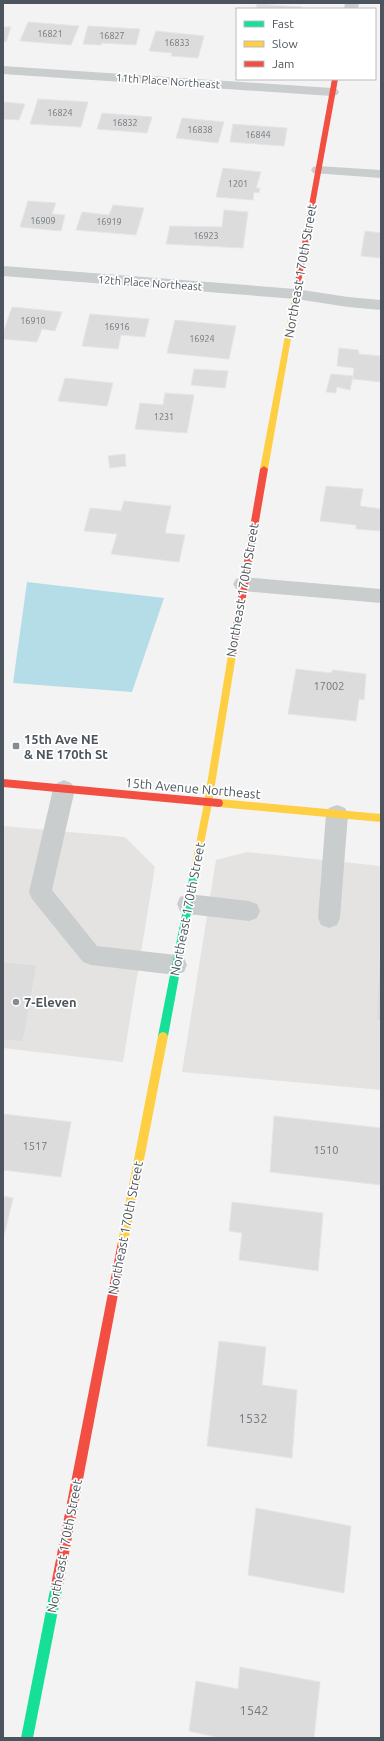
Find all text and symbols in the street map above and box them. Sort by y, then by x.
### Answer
legend [236,8,376,80]
text: Fast [272,17,294,30]
house number: 16821 [37,29,63,39]
house number: 16827 [99,31,125,41]
text: Slow [272,37,298,50]
house number: 16833 [164,38,190,48]
text: Jam [272,57,294,70]
street label: 11th Place Northeast [116,71,221,91]
house number: 16824 [47,108,73,118]
house number: 16832 [112,118,138,128]
house number: 16838 [187,125,213,135]
house number: 16844 [245,130,271,140]
house number: 1201 [228,179,248,189]
street label: Northeast 170th Street [281,203,319,339]
house number: 16909 [30,216,56,226]
house number: 16919 [96,217,122,227]
house number: 16923 [193,231,219,241]
street label: 12th Place Northeast [98,273,203,293]
house number: 16910 [20,316,46,326]
house number: 16916 [104,322,130,332]
house number: 16924 [189,334,215,344]
house number: 1231 [154,412,174,422]
street label: Northeast 170th Street [223,522,261,658]
house number: 17002 [313,680,345,692]
place label: 15th Ave NE & NE 170th St [24,732,108,761]
marker: 15th Ave NE & NE 170th St [11,741,21,751]
street label: 15th Avenue Northeast [125,775,261,801]
street label: Northeast 170th Street [167,841,207,977]
place label: 7-Eleven [24,995,77,1009]
marker: 7-Eleven [11,997,21,1007]
house number: 1517 [23,1140,47,1152]
house number: 1510 [314,1144,338,1156]
street label: Northeast 170th Street [105,1160,145,1296]
house number: 1532 [238,1411,268,1425]
street label: Northeast 170th Street [44,1478,84,1614]
house number: 1542 [239,1703,269,1717]

